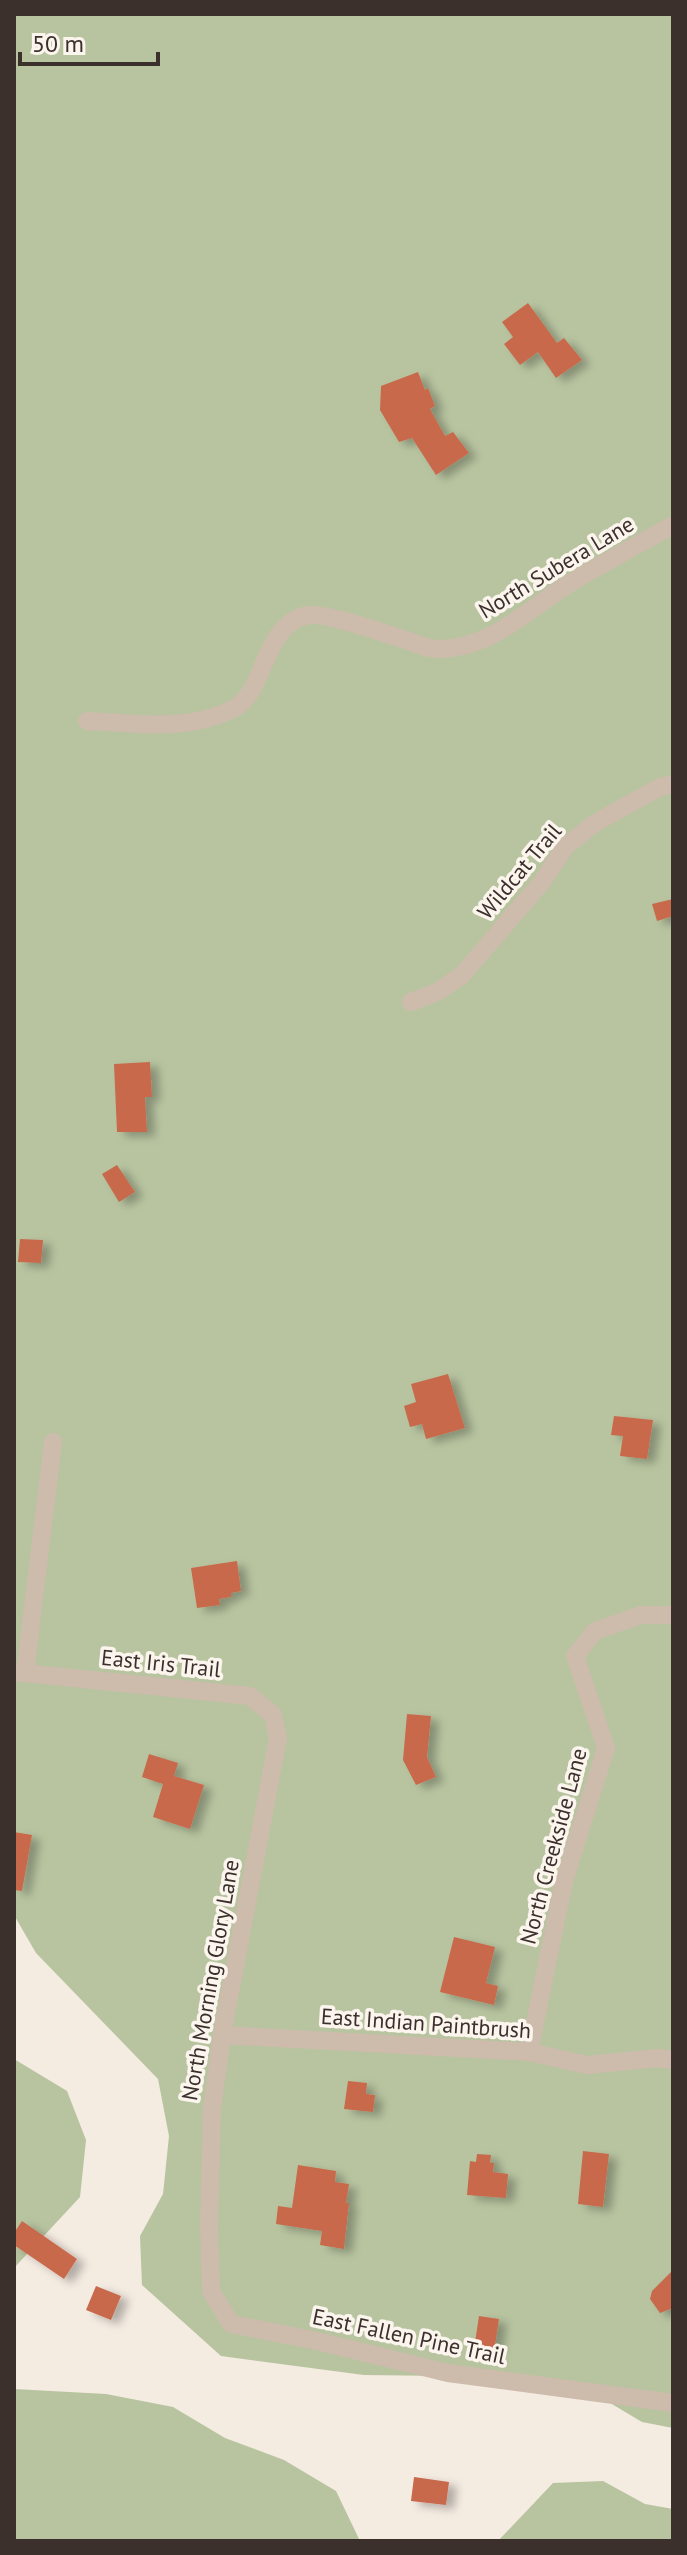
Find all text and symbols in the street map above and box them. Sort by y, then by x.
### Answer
scale bar [20,16,158,66]
text: 50 m [32,28,84,59]
street label: North Subera Lane [473,510,639,624]
street label: Wildcat Trail [471,817,568,925]
street label: East Iris Trail [100,1643,223,1683]
street label: North Creekside Lane [513,1745,593,1947]
street label: North Morning Glory Lane [175,1857,245,2103]
street label: East Indian Paintbrush [320,2002,532,2044]
street label: East Fallen Pine Trail [310,2302,509,2370]

